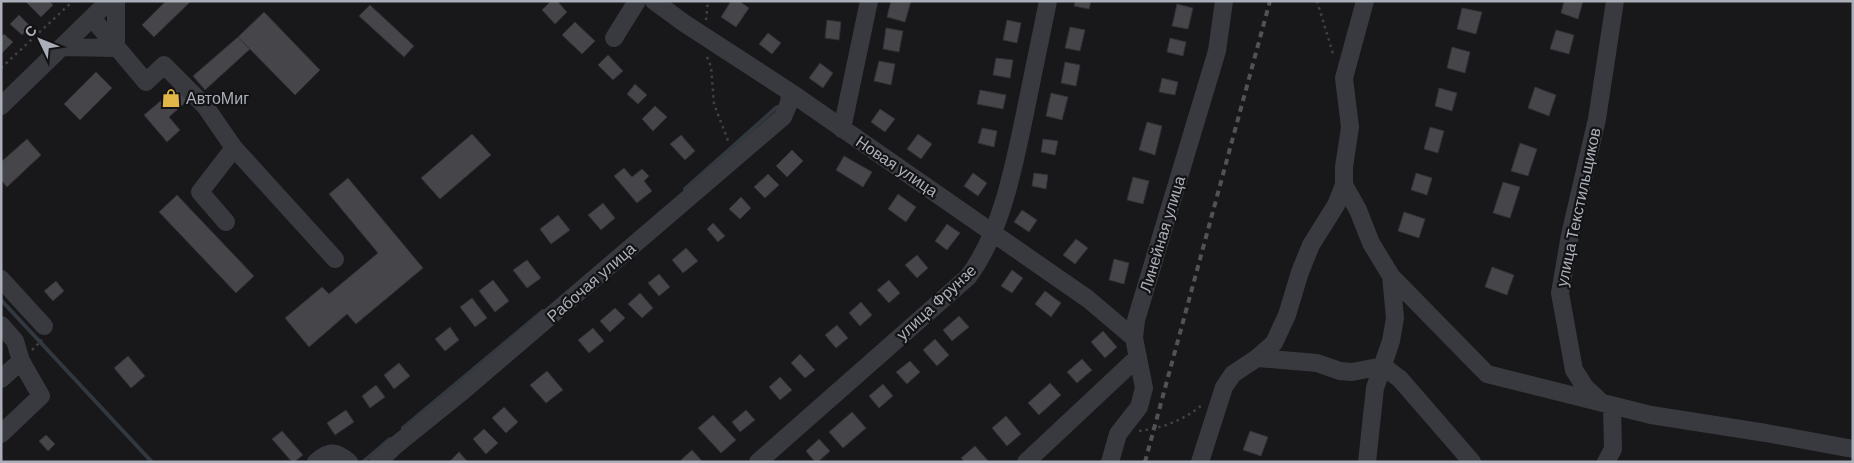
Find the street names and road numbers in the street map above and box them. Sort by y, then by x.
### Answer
street label: улица Текстильщиков [1551,126,1606,288]
street label: Новая улица [852,131,942,202]
street label: Линейная улица [1135,173,1190,295]
street label: Рабочая улица [543,238,640,327]
street label: улица Фрунзе [892,260,981,345]

